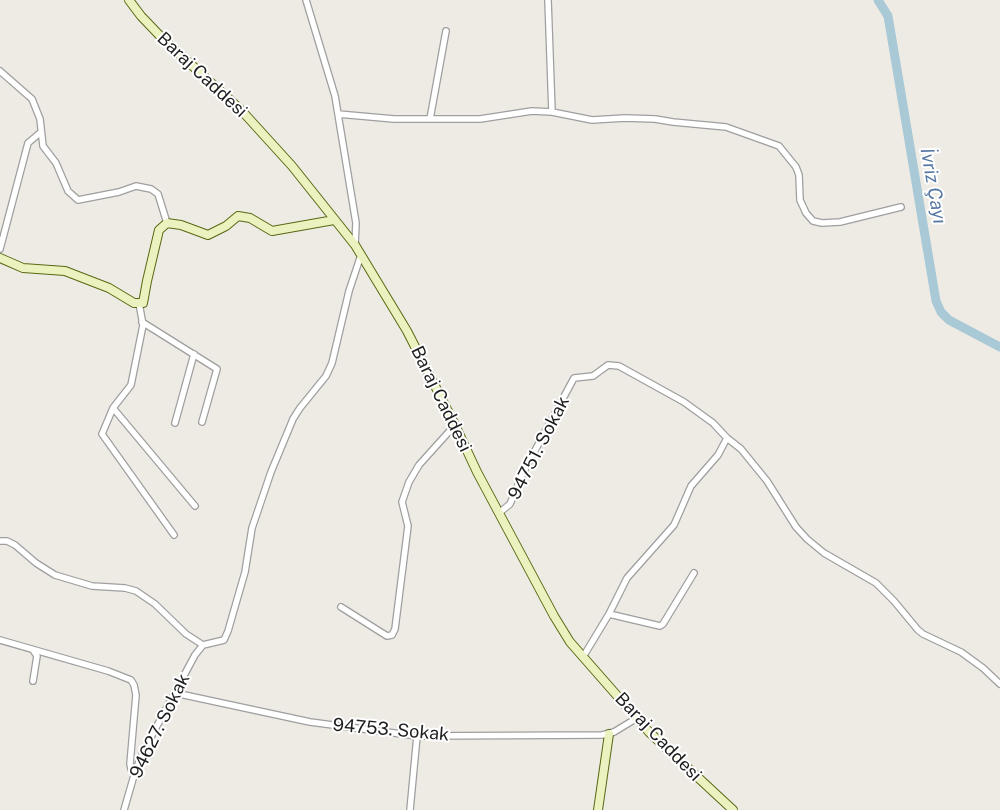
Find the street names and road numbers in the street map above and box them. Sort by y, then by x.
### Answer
street label: Baraj Caddesi [153,28,251,122]
street label: Baraj Caddesi [406,343,476,455]
street label: 94751. Sokak [504,393,574,503]
street label: 94627. Sokak [125,670,195,782]
street label: Baraj Caddesi [610,688,706,786]
street label: 94753. Sokak [332,714,450,746]

